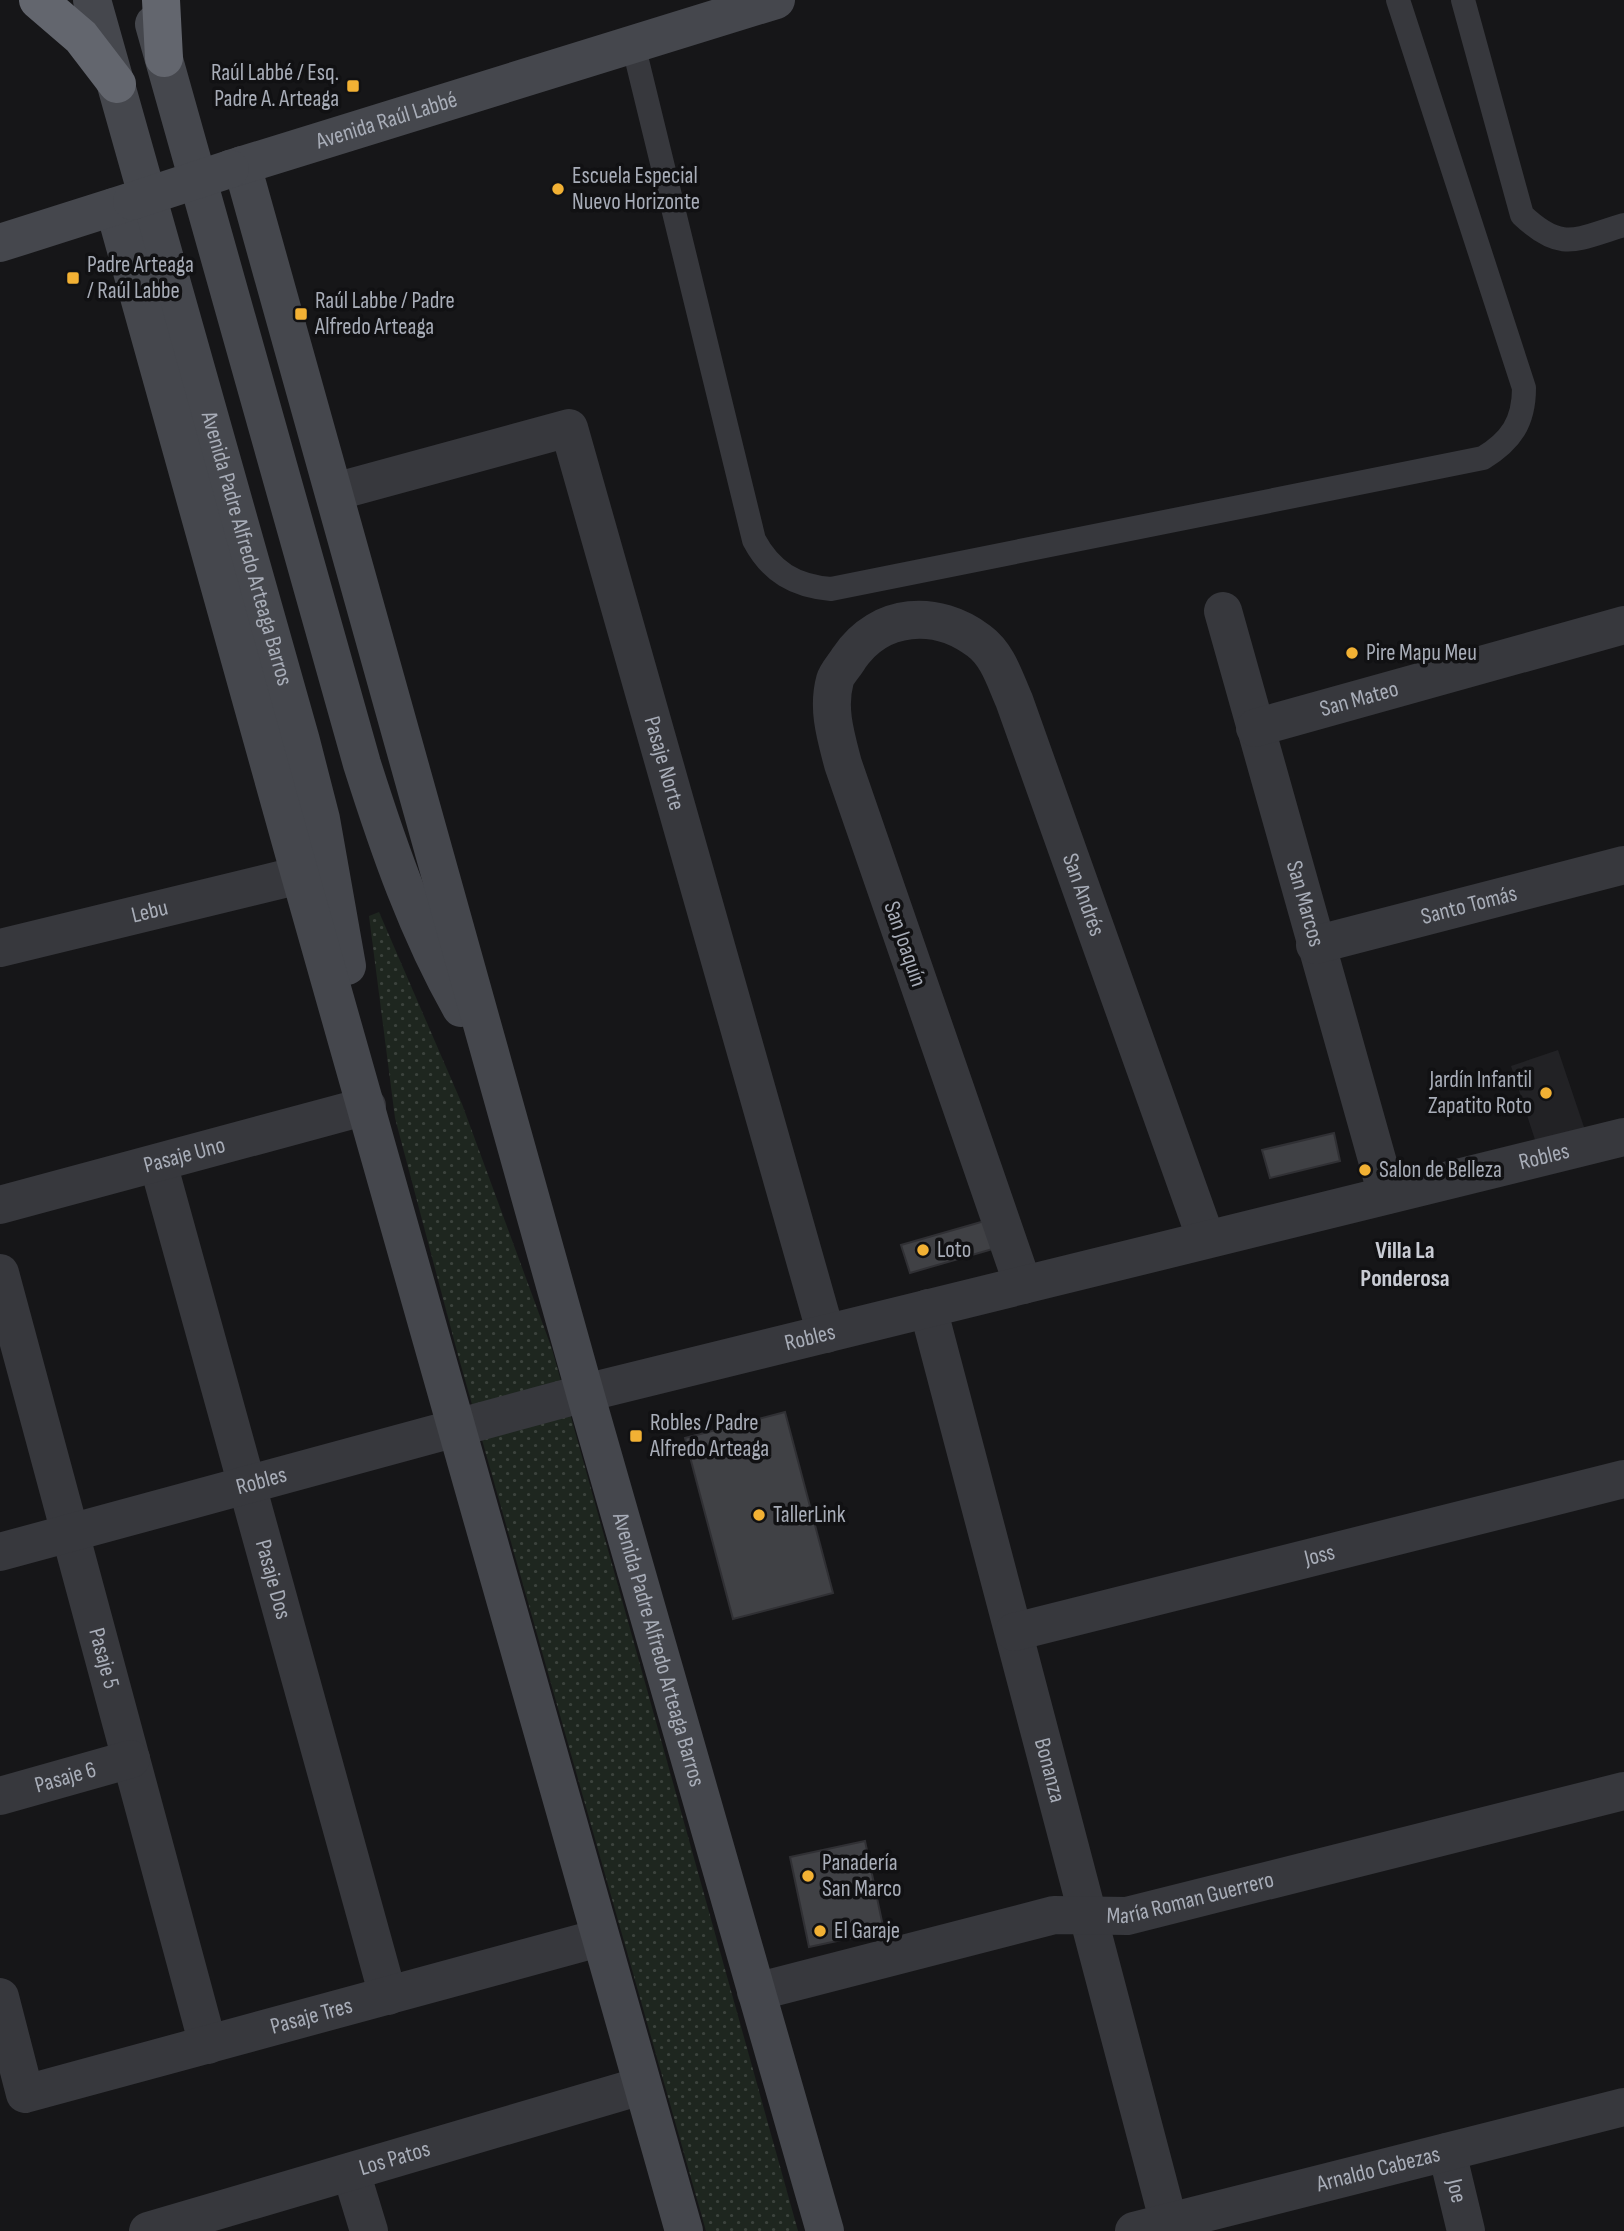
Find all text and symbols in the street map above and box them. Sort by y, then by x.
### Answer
place label: Raúl Labbé / Esq. Padre A. Arteaga [211,59,339,113]
marker: Raúl Labbé / Esq. Padre A. Arteaga [345,78,361,94]
street label: Avenida Raúl Labbé [312,86,461,156]
place label: Escuela Especial Nuevo Horizonte [572,162,700,216]
marker: Escuela Especial Nuevo Horizonte [550,181,566,197]
place label: Padre Arteaga / Raúl Labbe [87,251,194,305]
marker: Padre Arteaga / Raúl Labbe [65,270,81,286]
place label: Raúl Labbe / Padre Alfredo Arteaga [314,287,455,341]
marker: Raúl Labbe / Padre Alfredo Arteaga [293,306,309,322]
street label: Avenida Padre Alfredo Arteaga Barros [194,407,299,689]
place label: Pire Mapu Meu [1366,639,1477,667]
marker: Pire Mapu Meu [1344,645,1360,661]
street label: San Mateo [1317,675,1402,723]
street label: Pasaje Norte [637,713,691,814]
street label: San Andrés [1056,850,1111,940]
street label: San Marcos [1280,858,1331,950]
street label: Santo Tomás [1418,879,1520,931]
street label: Lebu [128,894,171,930]
street label: San Joaquín [877,898,933,990]
place label: Jardín Infantil Zapatito Roto [1428,1066,1532,1120]
marker: Jardín Infantil Zapatito Roto [1538,1085,1554,1101]
street label: Pasaje Uno [141,1131,228,1180]
street label: Robles [1516,1137,1572,1176]
place label: Salon de Belleza [1379,1156,1502,1184]
marker: Salon de Belleza [1357,1162,1373,1178]
place label: Loto [937,1236,971,1264]
district label: Villa La Ponderosa [1360,1236,1450,1293]
marker: Loto [915,1242,931,1258]
street label: Robles [782,1318,838,1357]
place label: Robles / Padre Alfredo Arteaga [649,1409,769,1463]
marker: Robles / Padre Alfredo Arteaga [628,1428,644,1444]
street label: Robles [233,1461,290,1501]
place label: TallerLink [773,1501,846,1529]
marker: TallerLink [751,1507,767,1523]
street label: Avenida Padre Alfredo Arteaga Barros [606,1509,711,1790]
street label: Pasaje Dos [249,1536,297,1622]
street label: Joss [1300,1538,1338,1573]
street label: Pasaje 5 [82,1625,125,1692]
street label: Bonanza [1028,1735,1072,1805]
street label: Pasaje 6 [32,1756,99,1799]
place label: Panadería San Marco [822,1849,902,1903]
street label: María Roman Guerrero [1106,1866,1277,1930]
marker: Panadería San Marco [800,1868,816,1884]
place label: El Garaje [834,1917,900,1945]
marker: El Garaje [812,1923,828,1939]
street label: Pasaje Tres [267,1992,356,2041]
street label: Los Patos [356,2135,433,2182]
street label: Arnaldo Cabezas [1313,2140,1443,2199]
street label: Joe [1440,2175,1473,2206]

